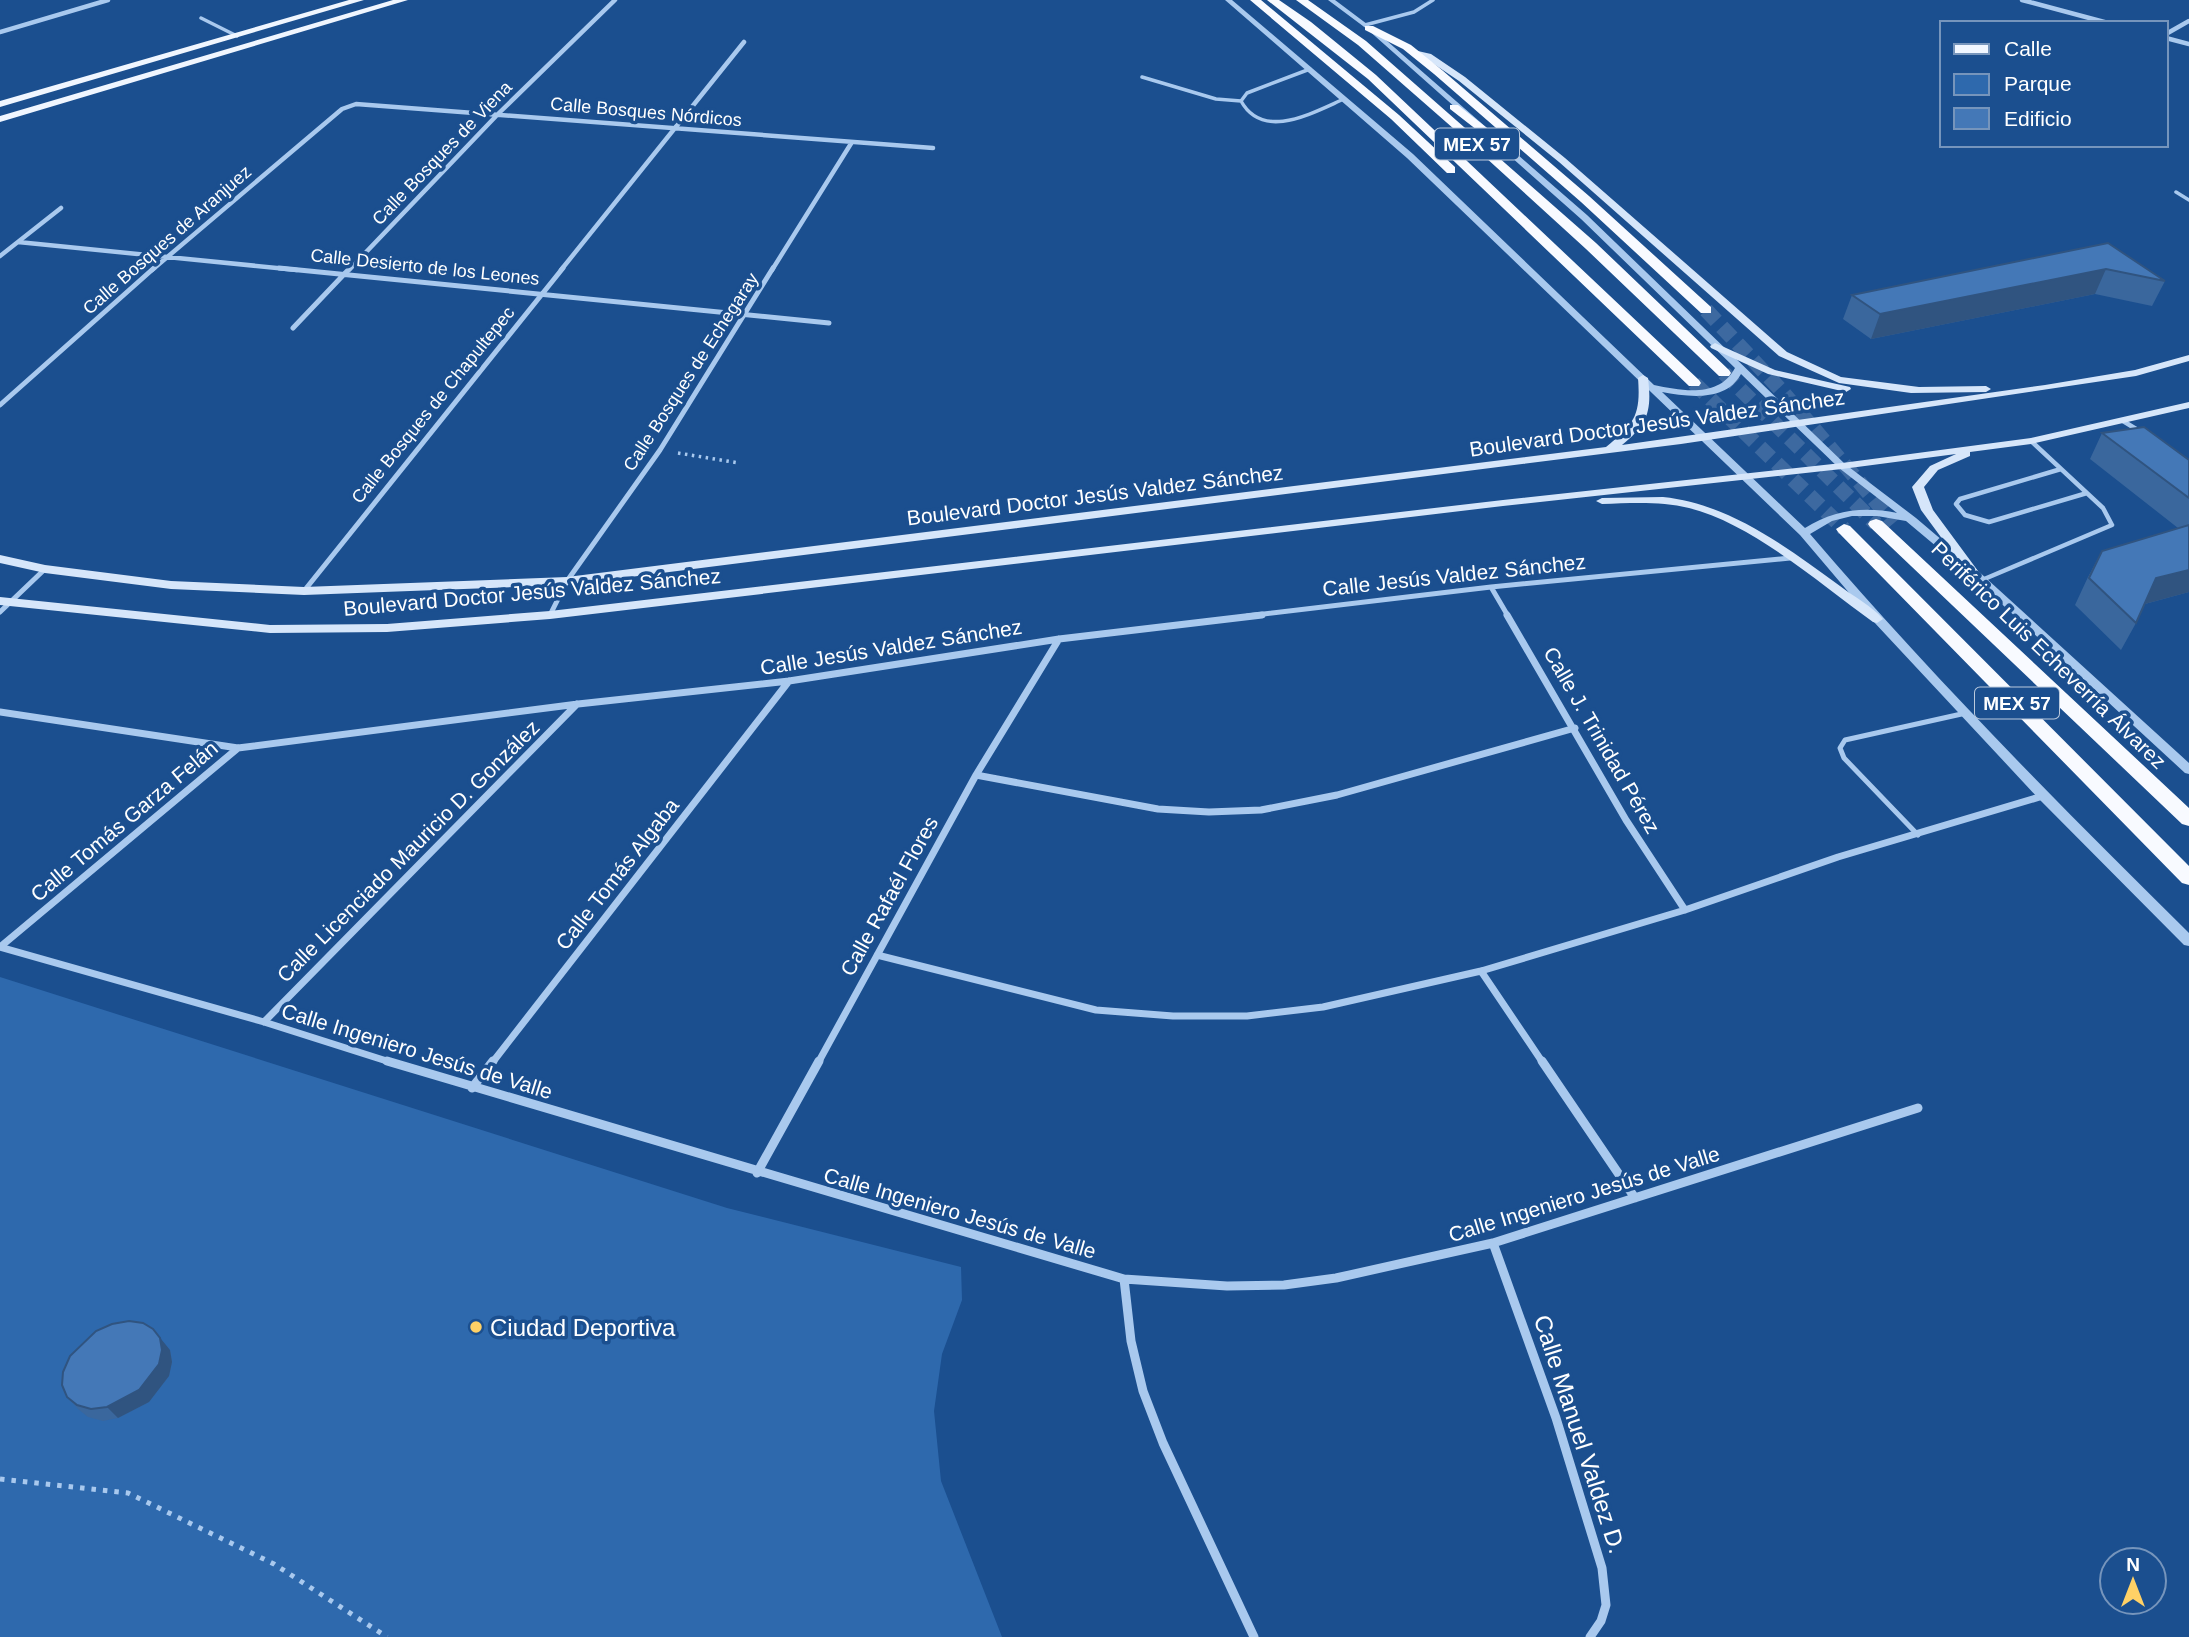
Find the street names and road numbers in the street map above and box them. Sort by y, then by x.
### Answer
street label: Calle Bosques de Viena [368,76,516,229]
street label: Calle Bosques Nórdicos [549,94,743,130]
road number: MEX 57 [1435,128,1519,160]
street label: Calle Bosques de Aranjuez [79,162,255,318]
street label: Calle Desierto de los Leones [310,245,540,289]
street label: Calle Bosques de Echegaray [619,269,763,475]
street label: Calle Bosques de Chapultepec [347,303,519,507]
street label: Boulevard Doctor Jesús Valdez Sánchez [1468,385,1846,461]
street label: Boulevard Doctor Jesús Valdez Sánchez [906,460,1284,530]
street label: Periférico Luis Echeverría Álvarez [1927,537,2171,773]
street label: Calle Jesús Valdez Sánchez [1321,550,1587,600]
street label: Boulevard Doctor Jesús Valdez Sánchez [342,564,722,620]
street label: Calle Jesús Valdez Sánchez [759,615,1023,679]
street label: Calle J. Trinidad Pérez [1539,643,1665,837]
road number: MEX 57 [1975,688,2059,718]
street label: Calle Licenciado Mauricio D. González [272,715,544,987]
street label: Calle Tomás Garza Felán [26,736,222,906]
street label: Calle Tomás Algaba [551,794,683,954]
street label: Calle Rafaél Flores [836,812,942,980]
street label: Calle Ingeniero Jesús de Valle [279,999,555,1103]
street label: Calle Ingeniero Jesús de Valle [1446,1142,1722,1246]
street label: Calle Ingeniero Jesús de Valle [821,1163,1099,1263]
street label: Calle Manuel Valdez D. [1529,1311,1631,1557]

